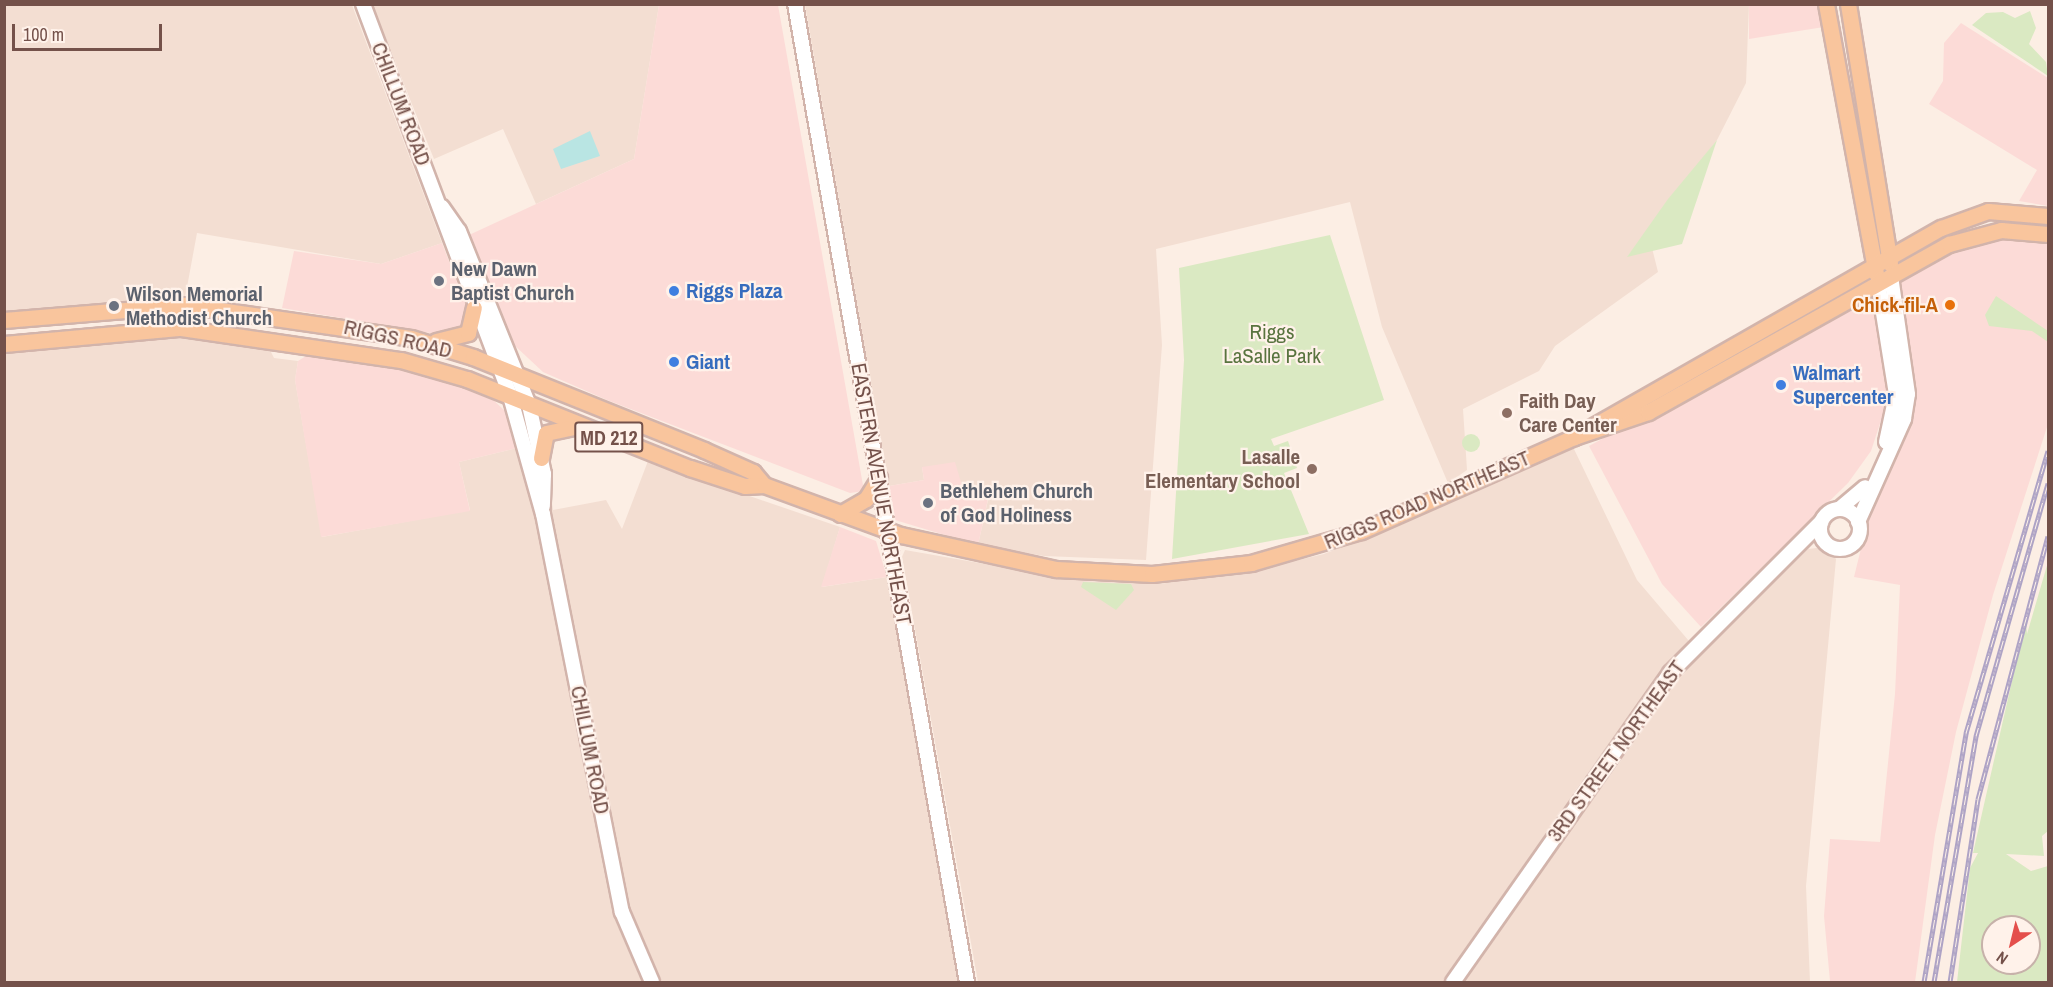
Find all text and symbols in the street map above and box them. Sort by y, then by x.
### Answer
scale bar [15,12,165,50]
text: 100 m [23,22,64,47]
street label: CHILLUM ROAD [366,39,436,169]
place label: New Dawn Baptist Church [451,256,574,306]
marker: New Dawn Baptist Church [432,274,446,288]
place label: Riggs Plaza [686,278,783,304]
place label: Wilson Memorial Methodist Church [126,281,272,331]
marker: Riggs Plaza [667,284,681,298]
place label: Chick-fil-A [1852,292,1938,318]
marker: Chick-fil-A [1943,298,1957,312]
marker: Wilson Memorial Methodist Church [107,299,121,313]
street label: RIGGS ROAD [342,314,454,364]
park label: Riggs LaSalle Park [1223,319,1321,369]
place label: Giant [686,349,730,375]
marker: Giant [667,355,681,369]
place label: Walmart Supercenter [1793,360,1893,410]
street label: EASTERN AVENUE NORTHEAST [845,361,917,627]
marker: Walmart Supercenter [1774,378,1788,392]
place label: Faith Day Care Center [1519,388,1617,438]
marker: Faith Day Care Center [1500,406,1514,420]
road number: MD 212 [573,420,645,454]
place label: Lasalle Elementary School [1145,444,1300,494]
street label: RIGGS ROAD NORTHEAST [1320,445,1534,555]
marker: Lasalle Elementary School [1305,462,1319,476]
place label: Bethlehem Church of God Holiness [940,478,1093,528]
marker: Bethlehem Church of God Holiness [921,496,935,510]
street label: 3RD STREET NORTHEAST [1542,655,1690,847]
street label: CHILLUM ROAD [565,684,615,816]
north arrow [1981,915,2041,975]
text: N [1992,946,2012,970]

